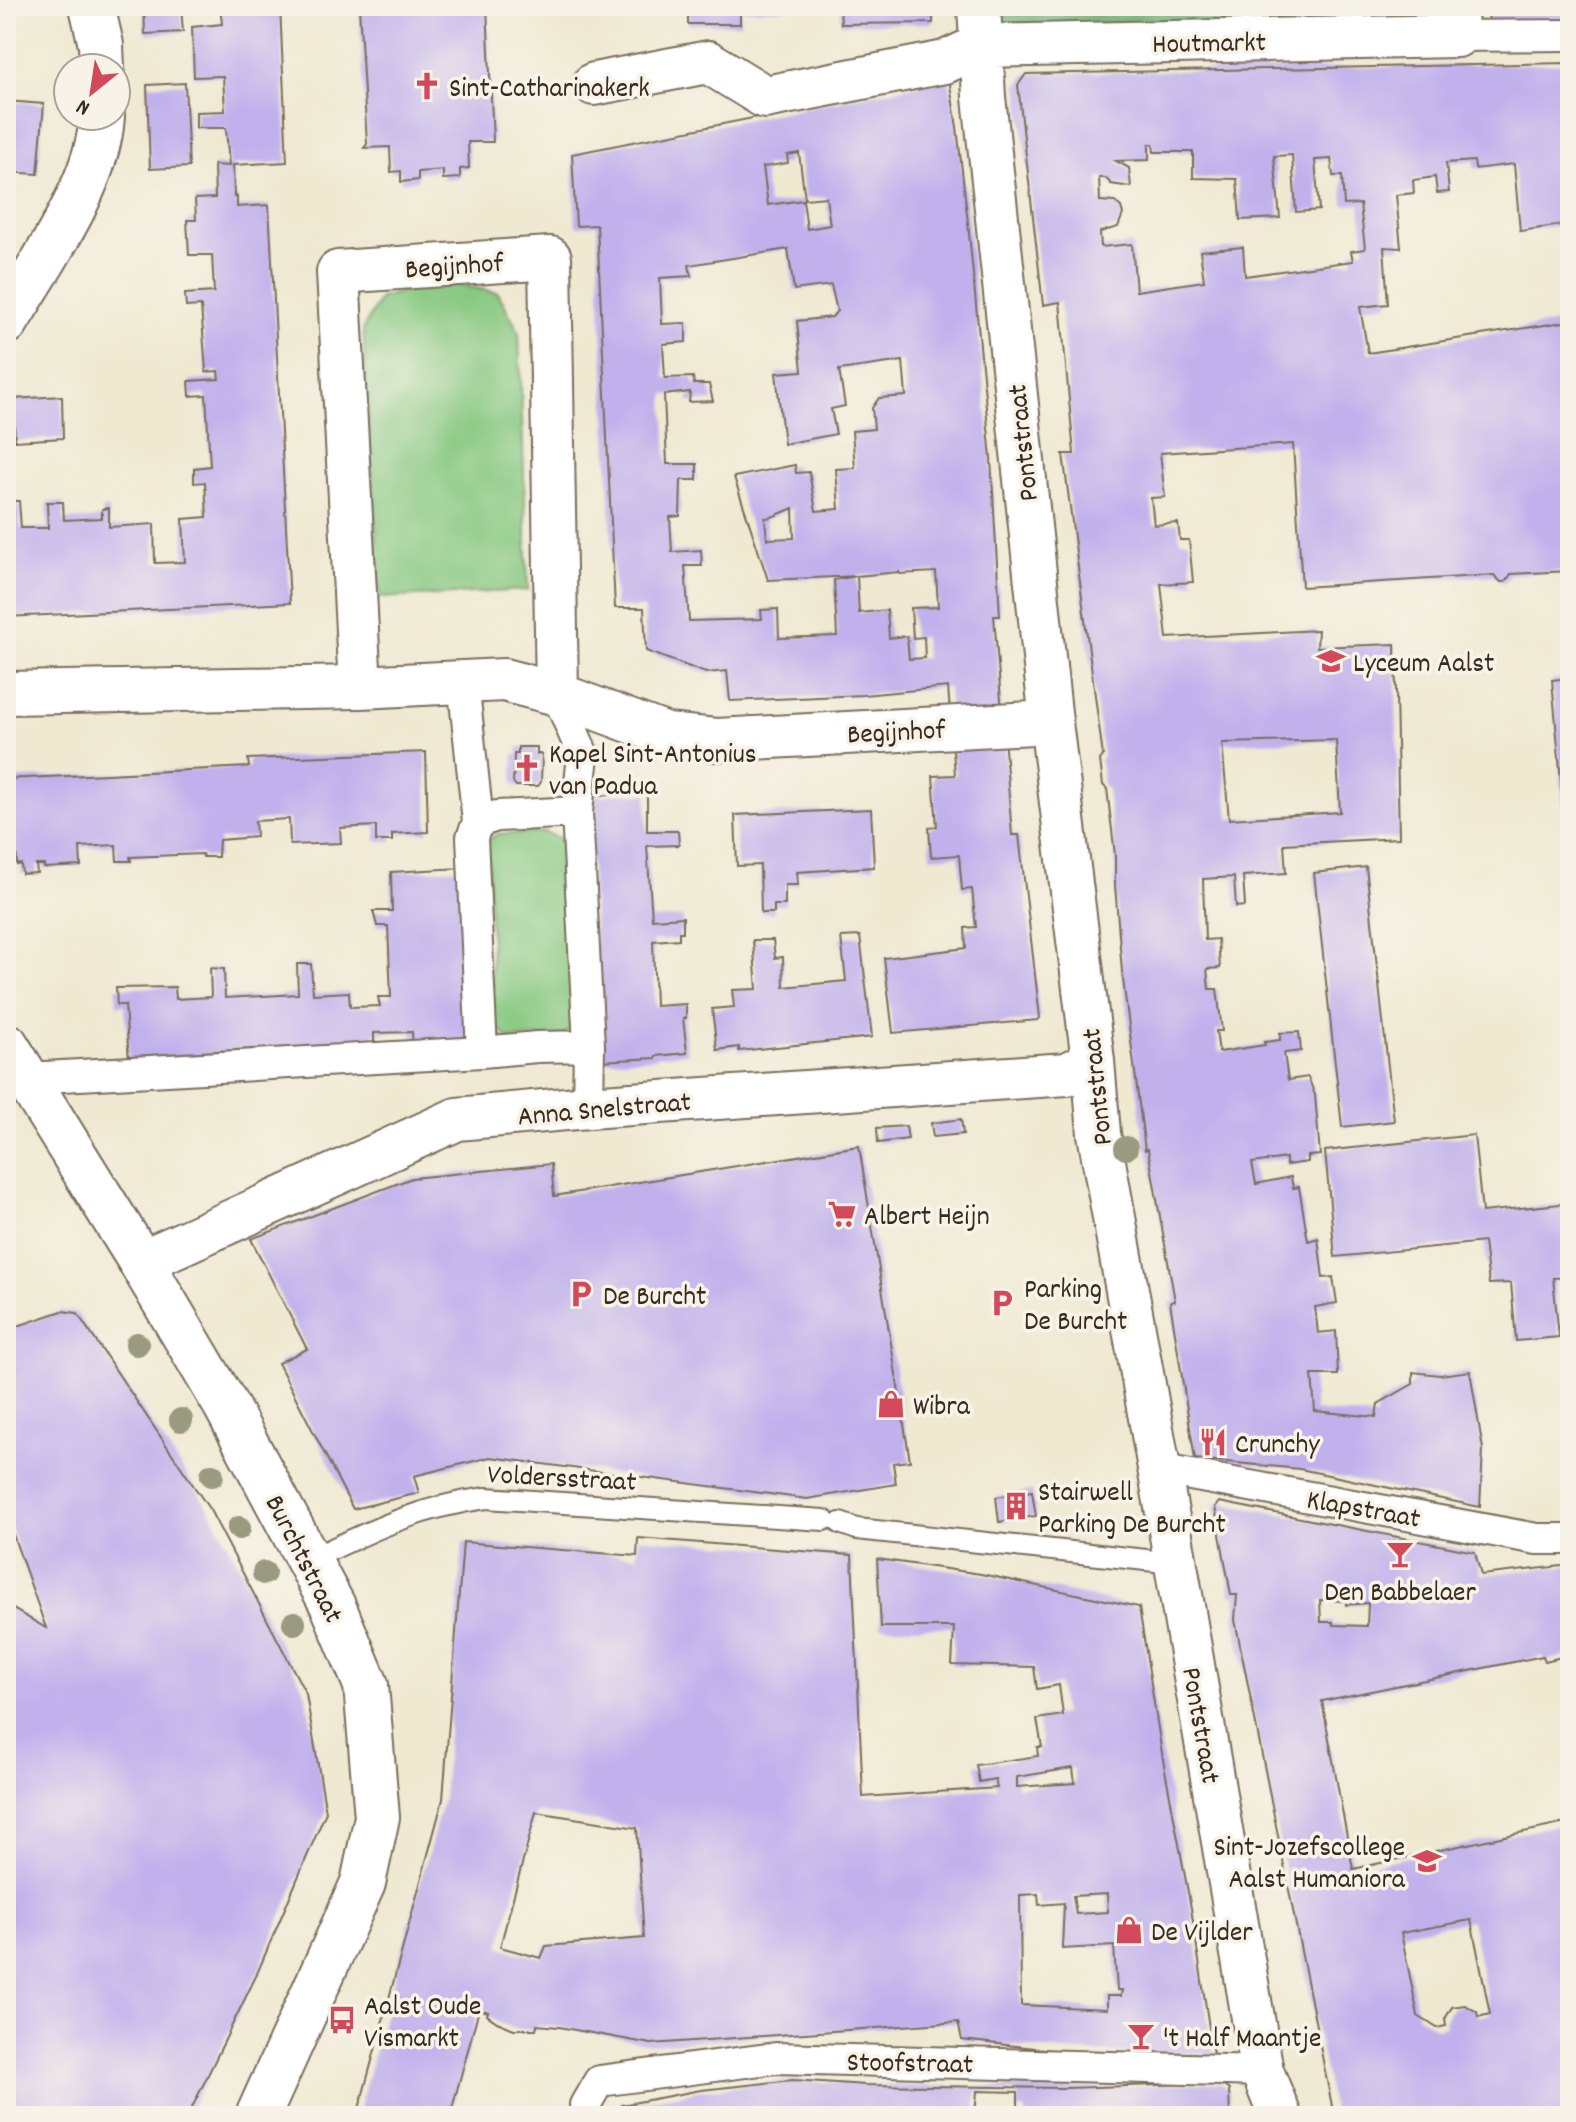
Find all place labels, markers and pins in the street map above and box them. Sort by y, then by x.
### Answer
church icon: Sint-Catharinakerk [412,71,442,101]
place label: Sint-Catharinakerk [449,71,650,111]
school or university icon: Lyceum Aalst [1316,646,1346,676]
place label: Lyceum Aalst [1353,646,1494,686]
place label: Kapel Sint-Antonius van Padua [549,737,757,809]
church icon: Kapel Sint-Antonius van Padua [512,753,542,783]
supermarket icon: Albert Heijn [827,1199,857,1229]
place label: Albert Heijn [864,1199,990,1239]
place label: Parking De Burcht [1024,1272,1127,1344]
parking icon: De Burcht [566,1279,596,1309]
place label: De Burcht [603,1279,706,1319]
parking icon: Parking De Burcht [987,1288,1017,1318]
shop icon: Wibra [876,1389,906,1419]
place label: Wibra [913,1389,971,1429]
restaurant icon: Crunchy [1198,1427,1228,1457]
place label: Crunchy [1235,1427,1320,1467]
place label: Stairwell Parking De Burcht [1038,1475,1226,1547]
building icon: Stairwell Parking De Burcht [1001,1491,1031,1521]
bar icon: Den Babbelaer [1385,1539,1415,1569]
place label: Den Babbelaer [1324,1575,1476,1615]
place label: Sint-Jozefscollege Aalst Humaniora [1213,1830,1406,1902]
school or university icon: Sint-Jozefscollege Aalst Humaniora [1412,1846,1442,1876]
shop icon: De Vijlder [1114,1915,1144,1945]
place label: De Vijlder [1151,1915,1253,1955]
place label: Aalst Oude Vismarkt [364,1989,481,2061]
bus stop icon: Aalst Oude Vismarkt [327,2005,357,2035]
bar icon: 't Half Maantje [1126,2021,1156,2051]
place label: 't Half Maantje [1163,2021,1321,2061]

